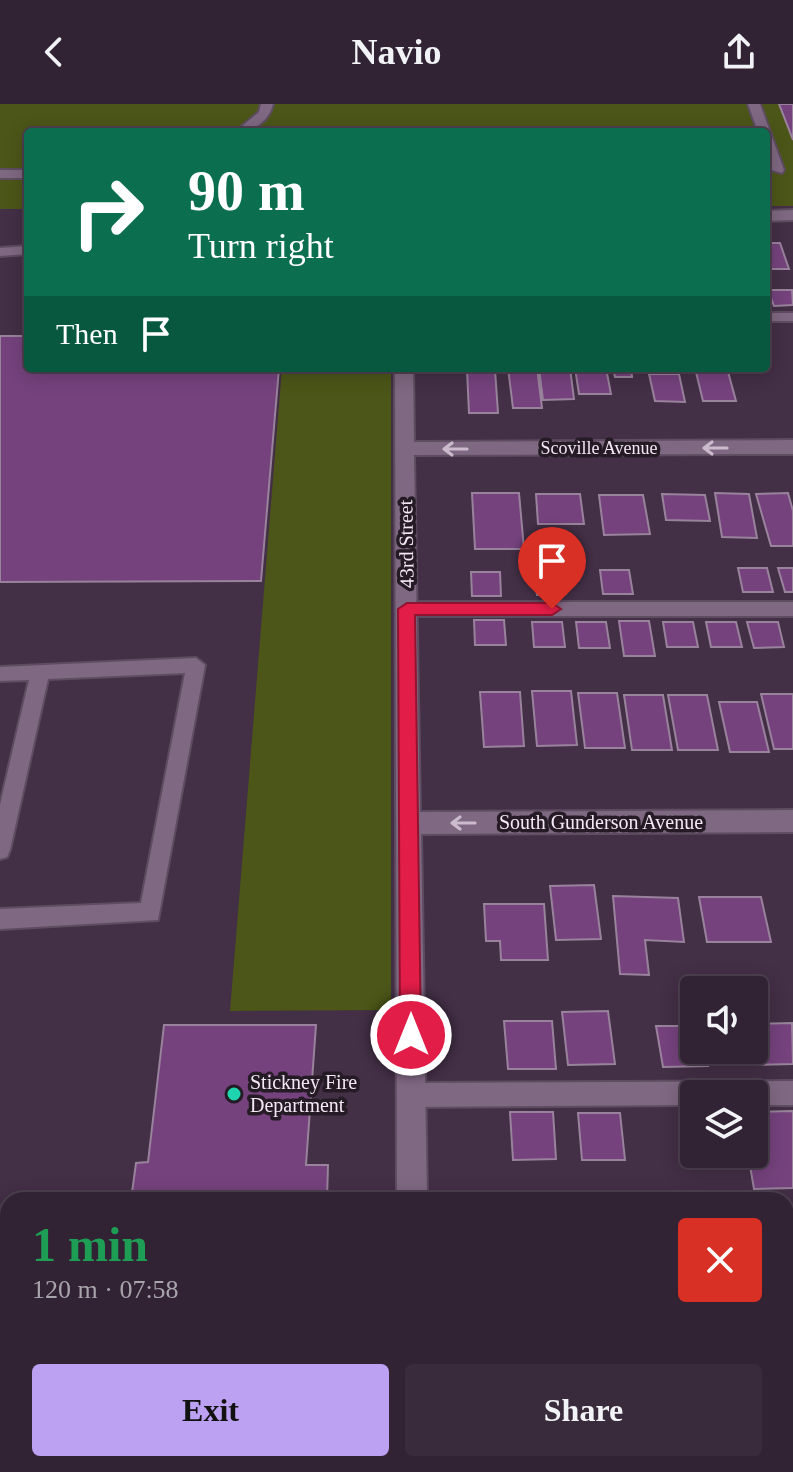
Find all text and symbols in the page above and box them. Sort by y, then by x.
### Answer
icon: back [32,30,76,74]
icon: share [717,30,761,74]
text: Navio [352,32,442,72]
icon: right [56,160,160,264]
text: 90 m [188,160,305,222]
text: Turn right [188,226,334,266]
icon: arrive [134,312,178,356]
text: Then [56,317,118,350]
street label: Scoville Avenue [540,438,658,458]
one-way arrow [702,440,729,455]
one-way arrow [442,441,469,457]
street label: 43rd Street [394,499,418,588]
pin [518,527,586,609]
icon: arrive [530,539,574,583]
street label: South Gunderson Avenue [499,811,703,833]
one-way arrow [450,815,477,831]
map controls [680,976,768,1168]
button: sound [680,976,768,1064]
position arrow [369,993,453,1077]
place label: Stickney Fire Department [250,1071,357,1117]
button: layers [680,1080,768,1168]
marker: Stickney Fire Department [225,1085,243,1103]
text: 1 min [32,1218,148,1271]
button: close [678,1218,762,1302]
text: 120 m · 07:58 [32,1275,179,1304]
button: Exit [32,1364,389,1456]
button: Share [405,1364,762,1456]

